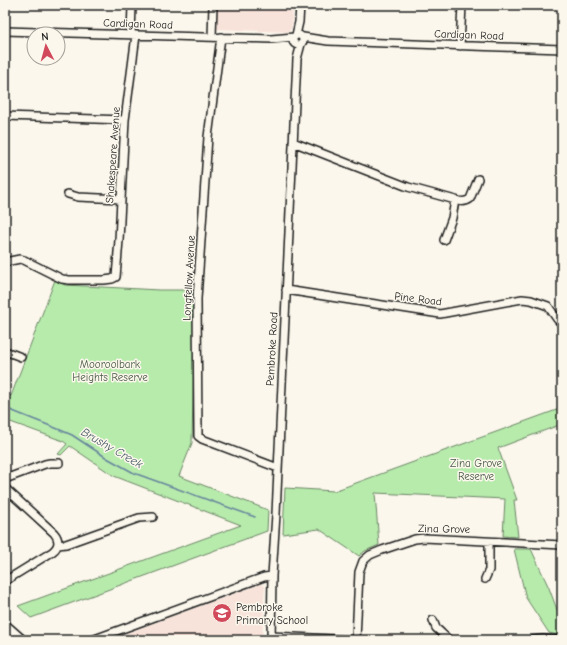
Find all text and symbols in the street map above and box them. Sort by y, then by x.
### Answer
street label: Cardigan Road [103,16,173,32]
north arrow [26,26,66,66]
street label: Cardigan Road [434,27,504,43]
text: N [41,30,49,43]
street label: Shakespeare Avenue [103,106,123,204]
street label: Longfellow Avenue [180,234,198,321]
street label: Pine Road [394,290,443,308]
street label: Pembroke Road [264,311,280,386]
park label: Mooroolbark Heights Reserve [72,358,148,384]
water label: Brushy Creek [79,425,146,471]
park label: Zina Grove Reserve [450,457,502,483]
street label: Zina Grove [418,522,471,536]
place label: Pembroke Primary School [236,601,308,627]
school or university icon: Pembroke Primary School [211,602,233,624]

